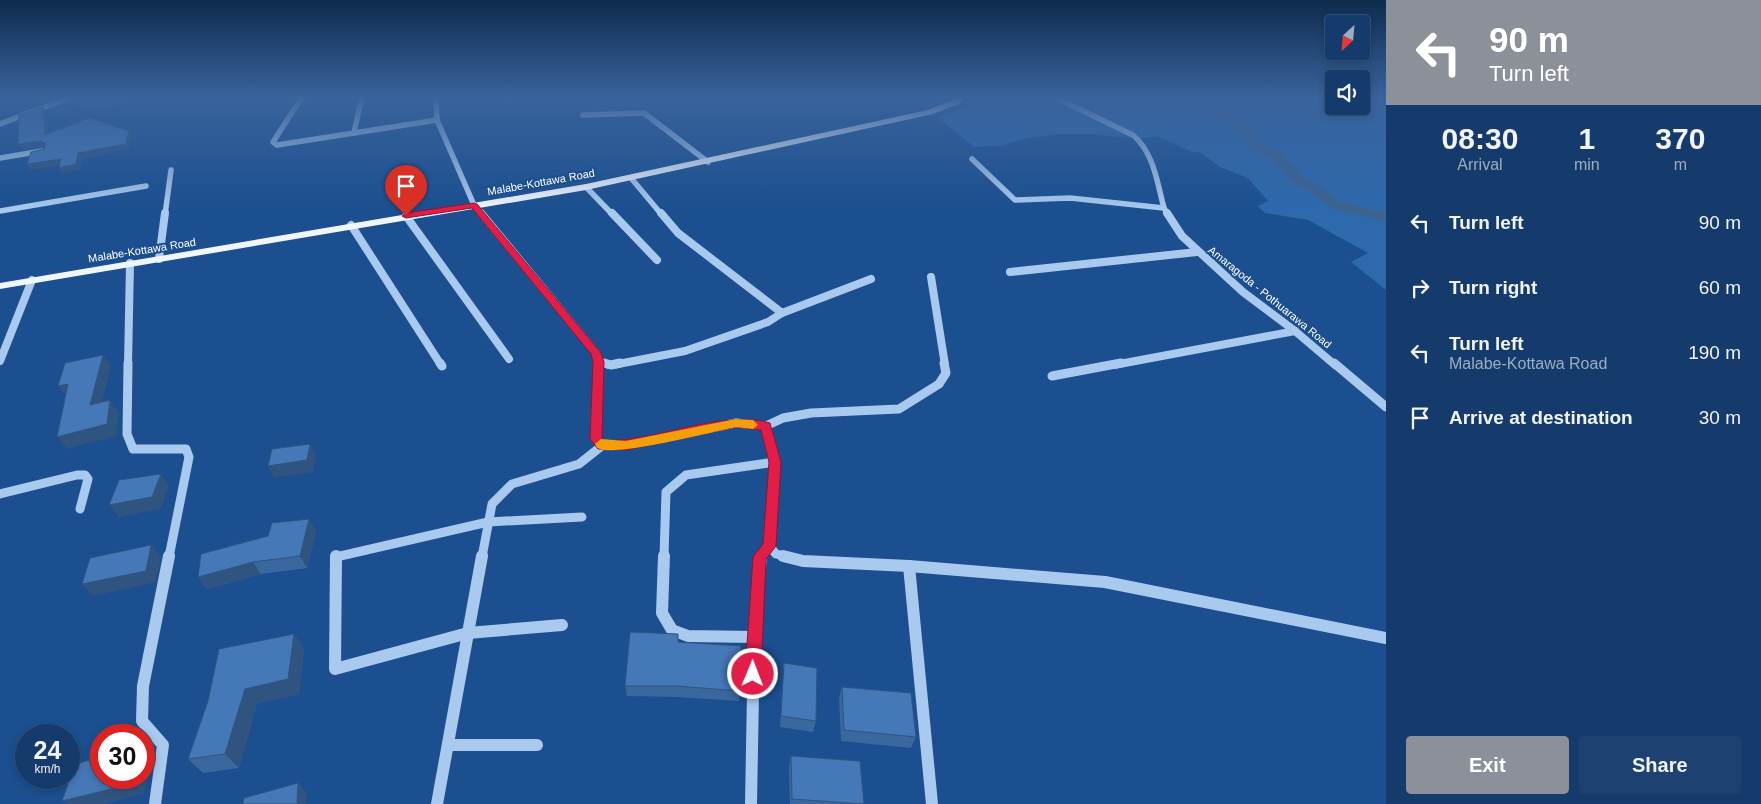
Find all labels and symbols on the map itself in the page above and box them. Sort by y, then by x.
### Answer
north arrow [1325,15,1370,60]
pin [385,165,427,216]
street label: Malabe-Kottawa Road [486,167,596,197]
street label: Malabe-Kottawa Road [87,236,197,264]
street label: Amaragoda - Pothuarawa Road [1206,244,1334,350]
position arrow [726,647,778,699]
speed limit sign: 30 [90,724,155,789]

